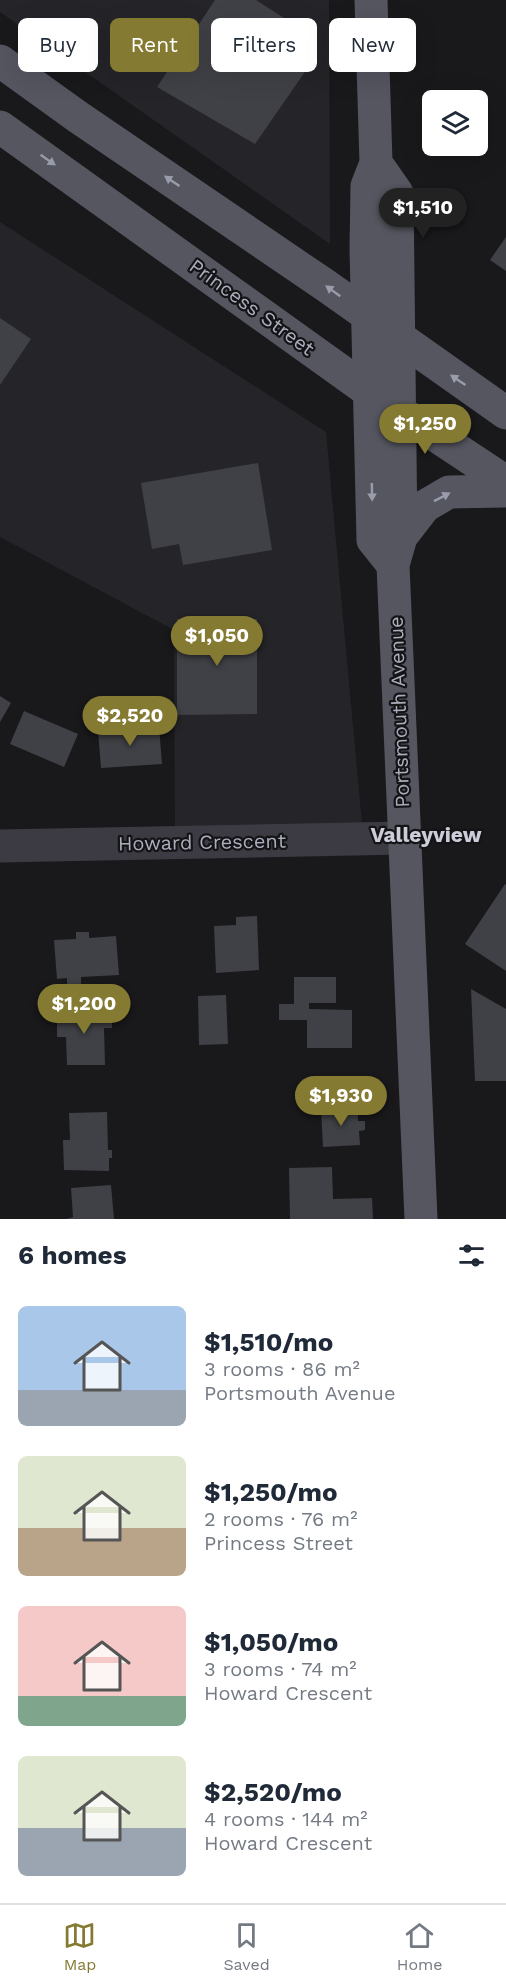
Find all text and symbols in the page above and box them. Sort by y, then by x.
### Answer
chip: Buy [18,18,98,72]
chip: Rent [110,18,199,72]
chip: Filters [211,18,317,72]
chip: New [329,18,416,72]
map controls [422,90,488,156]
button: layers [422,90,488,156]
one-way arrow [40,154,56,166]
one-way arrow [164,176,180,187]
pin: $1,510 [374,188,472,239]
text: $1,510 [393,195,453,219]
street label: Princess Street [185,254,320,361]
one-way arrow [326,285,342,297]
one-way arrow [450,374,466,386]
pin: $1,250 [376,404,474,455]
text: $1,250 [393,411,457,435]
one-way arrow [367,483,377,502]
one-way arrow [433,492,450,501]
pin: $1,050 [168,616,266,667]
street label: Portsmouth Avenue [384,616,414,808]
text: $1,050 [185,623,249,647]
pin: $2,520 [81,696,179,747]
text: $2,520 [97,703,164,727]
district label: Valleyview [370,822,482,847]
street label: Howard Crescent [118,829,287,855]
pin: $1,200 [35,984,133,1035]
text: $1,200 [52,991,116,1015]
pin: $1,930 [292,1076,390,1127]
text: $1,930 [309,1083,373,1107]
icon: filters [455,1239,488,1272]
text: 6 homes [18,1240,127,1270]
text: $1,510/mo [204,1327,333,1357]
icon: home [66,1330,138,1402]
text: 3 rooms · 86 m² [204,1357,360,1381]
text: Portsmouth Avenue [204,1381,395,1405]
text: $1,250/mo [204,1477,338,1507]
icon: home [66,1480,138,1552]
text: 2 rooms · 76 m² [204,1507,357,1531]
text: Princess Street [204,1531,353,1555]
text: $1,050/mo [204,1627,338,1657]
icon: home [66,1630,138,1702]
text: 3 rooms · 74 m² [204,1657,357,1681]
text: Howard Crescent [204,1681,372,1705]
text: $2,520/mo [204,1777,342,1807]
icon: home [66,1780,138,1852]
text: 4 rooms · 144 m² [204,1807,368,1831]
text: Howard Crescent [204,1831,372,1855]
tab: Map [63,1919,96,1974]
tab: Saved [223,1919,270,1974]
tab: Home [397,1919,443,1974]

